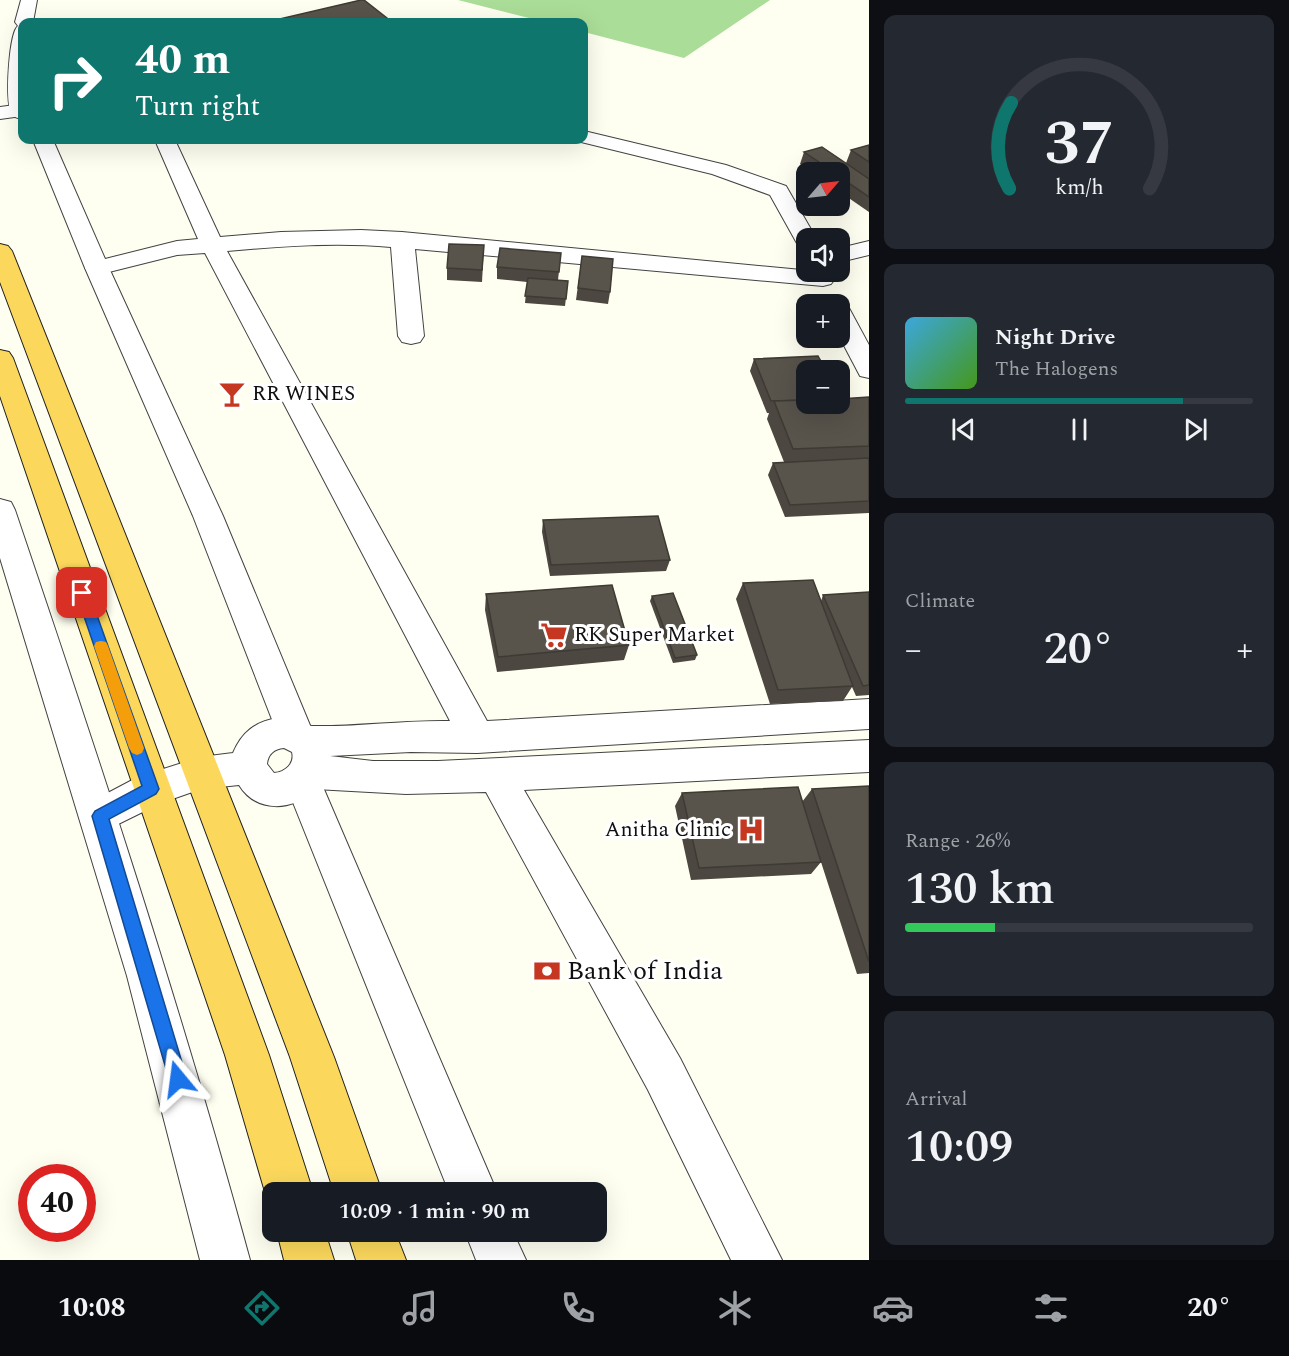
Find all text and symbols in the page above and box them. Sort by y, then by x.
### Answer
text: 40 m [135,29,230,92]
icon: right [36,42,114,120]
text: Turn right [135,86,260,128]
text: 37 [1044,97,1114,192]
north arrow [796,162,850,216]
map controls [796,162,850,414]
text: km/h [1055,171,1103,204]
button: sound [796,228,850,282]
button: + [796,294,850,348]
text: Night Drive [995,321,1115,354]
text: The Halogens [995,354,1118,384]
button: − [796,360,850,414]
place label: RR WINES [252,378,355,410]
bar icon: RR WINES [217,379,247,409]
icon: previous [947,413,980,446]
icon: pause [1063,413,1096,446]
icon: next [1179,413,1212,446]
pin [56,567,107,618]
icon: arrive [65,576,98,609]
text: Climate [905,586,975,616]
text: 20° [1044,615,1114,684]
place label: RK Super Market [574,619,735,651]
supermarket icon: RK Super Market [539,620,569,650]
text: − [905,625,922,675]
text: + [1237,625,1253,675]
place label: Anitha Clinic [605,814,731,846]
hospital icon: Anitha Clinic [736,815,766,845]
text: Range · 26% [905,826,1010,856]
text: 130 km [905,855,1055,924]
place label: Bank of India [567,951,723,991]
bank icon: Bank of India [532,956,562,986]
position arrow [146,1047,210,1111]
text: Arrival [905,1084,967,1114]
text: 10:09 [905,1113,1013,1182]
speed limit sign: 40 [18,1164,96,1242]
text: 10:09 · 1 min · 90 m [339,1195,530,1228]
text: 10:08 [58,1287,126,1329]
icon: directions [241,1287,283,1329]
icon: music [399,1287,441,1329]
icon: phone [557,1287,599,1329]
icon: climate [714,1287,756,1329]
icon: car [872,1287,914,1329]
icon: filters [1030,1287,1072,1329]
text: 20° [1187,1287,1231,1329]

